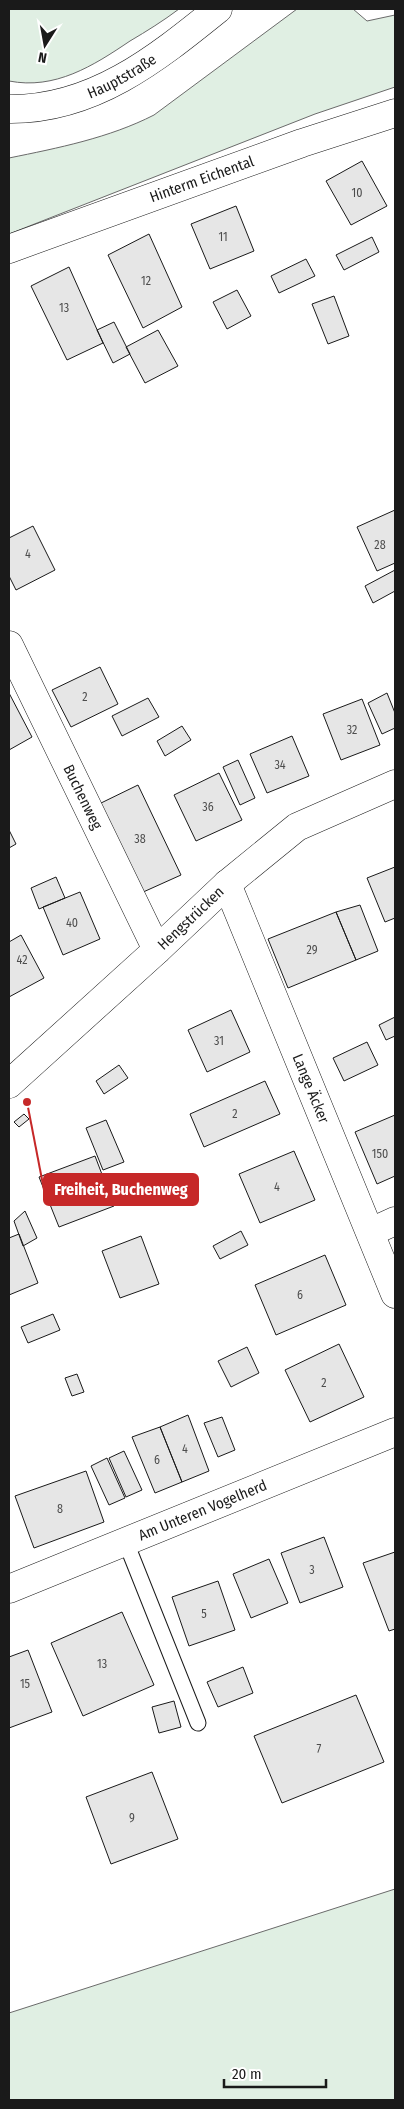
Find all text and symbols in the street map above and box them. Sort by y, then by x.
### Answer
north arrow [20,20,70,70]
text: N [37,48,48,66]
street label: Hauptstraße [85,50,160,102]
street label: Hinterm Eichental [147,152,256,206]
house number: 10 [352,186,362,200]
house number: 11 [218,230,228,244]
house number: 12 [141,274,151,288]
house number: 13 [59,301,69,315]
house number: 28 [374,538,386,552]
house number: 4 [25,547,31,561]
house number: 2 [82,690,88,704]
house number: 32 [347,723,357,737]
house number: 34 [274,758,286,772]
street label: Buchenweg [59,762,106,832]
house number: 36 [202,800,214,814]
house number: 38 [134,832,146,846]
street label: Hengstrücken [154,883,228,954]
house number: 40 [66,916,78,930]
house number: 29 [306,943,318,957]
house number: 42 [17,953,27,967]
house number: 31 [214,1034,224,1048]
street label: Lange Äcker [289,1051,333,1127]
house number: 2 [232,1107,238,1121]
house number: 150 [372,1147,388,1161]
callout: Freiheit, Buchenweg [44,1174,198,1205]
text: Freiheit, Buchenweg [54,1180,188,1199]
house number: 4 [274,1180,280,1194]
house number: 6 [297,1288,303,1302]
house number: 2 [321,1376,327,1390]
house number: 4 [182,1442,188,1456]
house number: 6 [154,1453,160,1467]
street label: Am Unteren Vogelherd [136,1476,269,1544]
house number: 8 [57,1502,63,1516]
house number: 3 [309,1563,315,1577]
house number: 5 [201,1607,207,1621]
house number: 13 [97,1657,107,1671]
house number: 15 [20,1677,31,1691]
house number: 7 [317,1742,322,1756]
house number: 9 [129,1811,135,1825]
scale bar [224,2056,326,2088]
text: 20 m [232,2065,262,2083]

